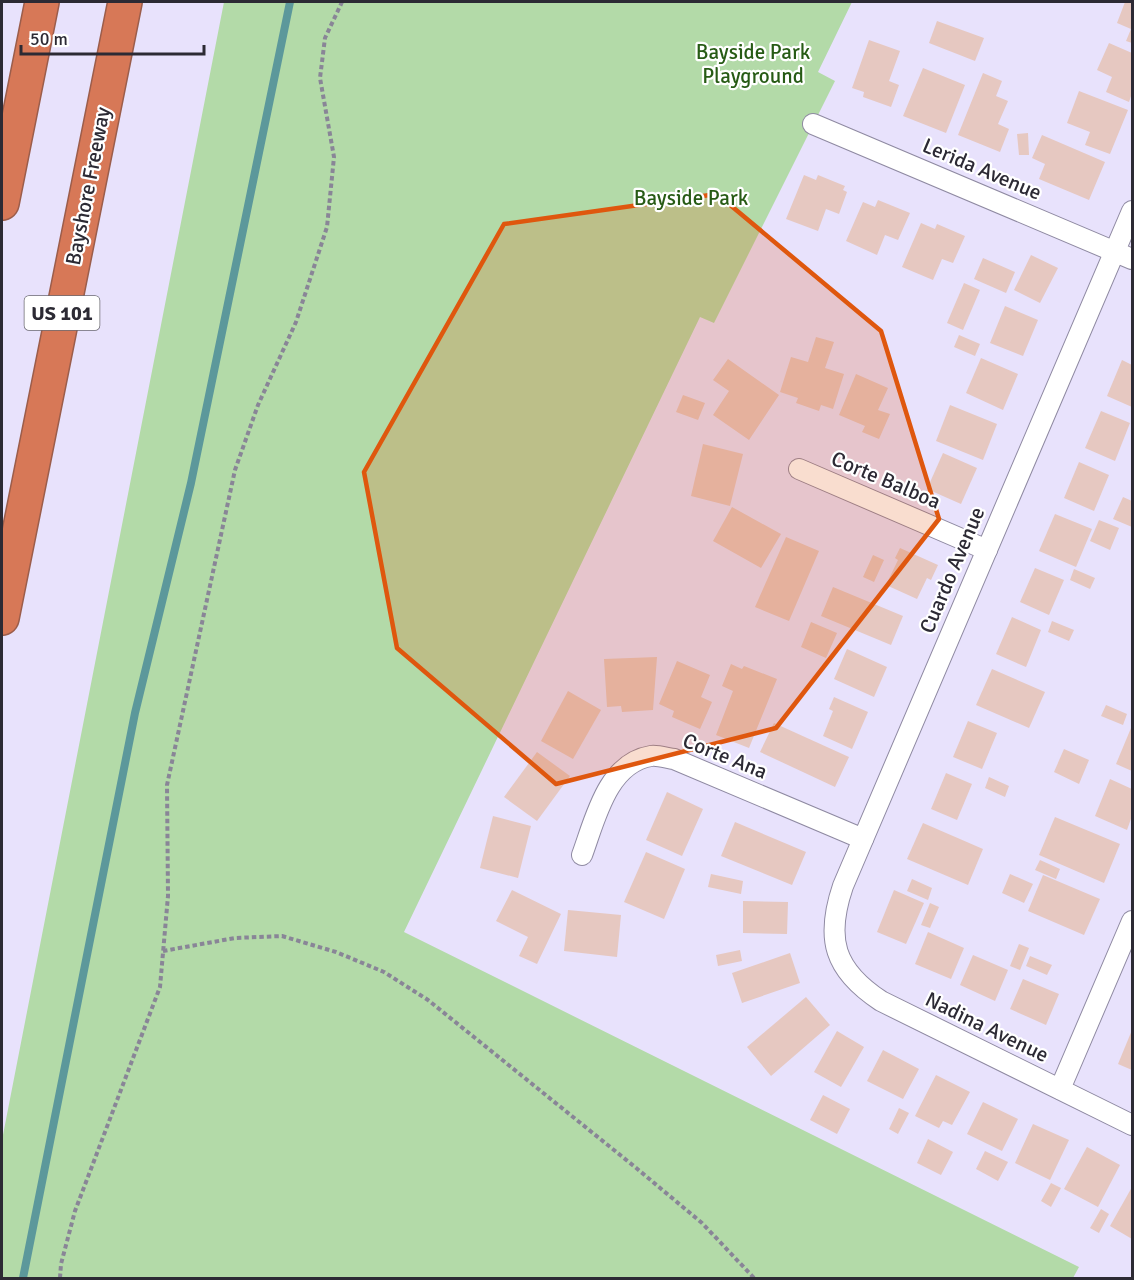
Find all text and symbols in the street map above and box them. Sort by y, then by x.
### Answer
scale bar [21,18,204,56]
text: 50 m [30,28,68,50]
park label: Bayside Park Playground [696,39,811,89]
street label: Bayshore Freeway [60,105,116,267]
street label: Lerida Avenue [919,132,1045,206]
park label: Bayside Park [634,185,749,211]
road number: US 101 [25,296,100,330]
street label: Corte Balboa [828,445,944,515]
street label: Cuardo Avenue [914,503,990,637]
street label: Corte Ana [679,727,771,785]
street label: Nadina Avenue [921,986,1053,1068]

